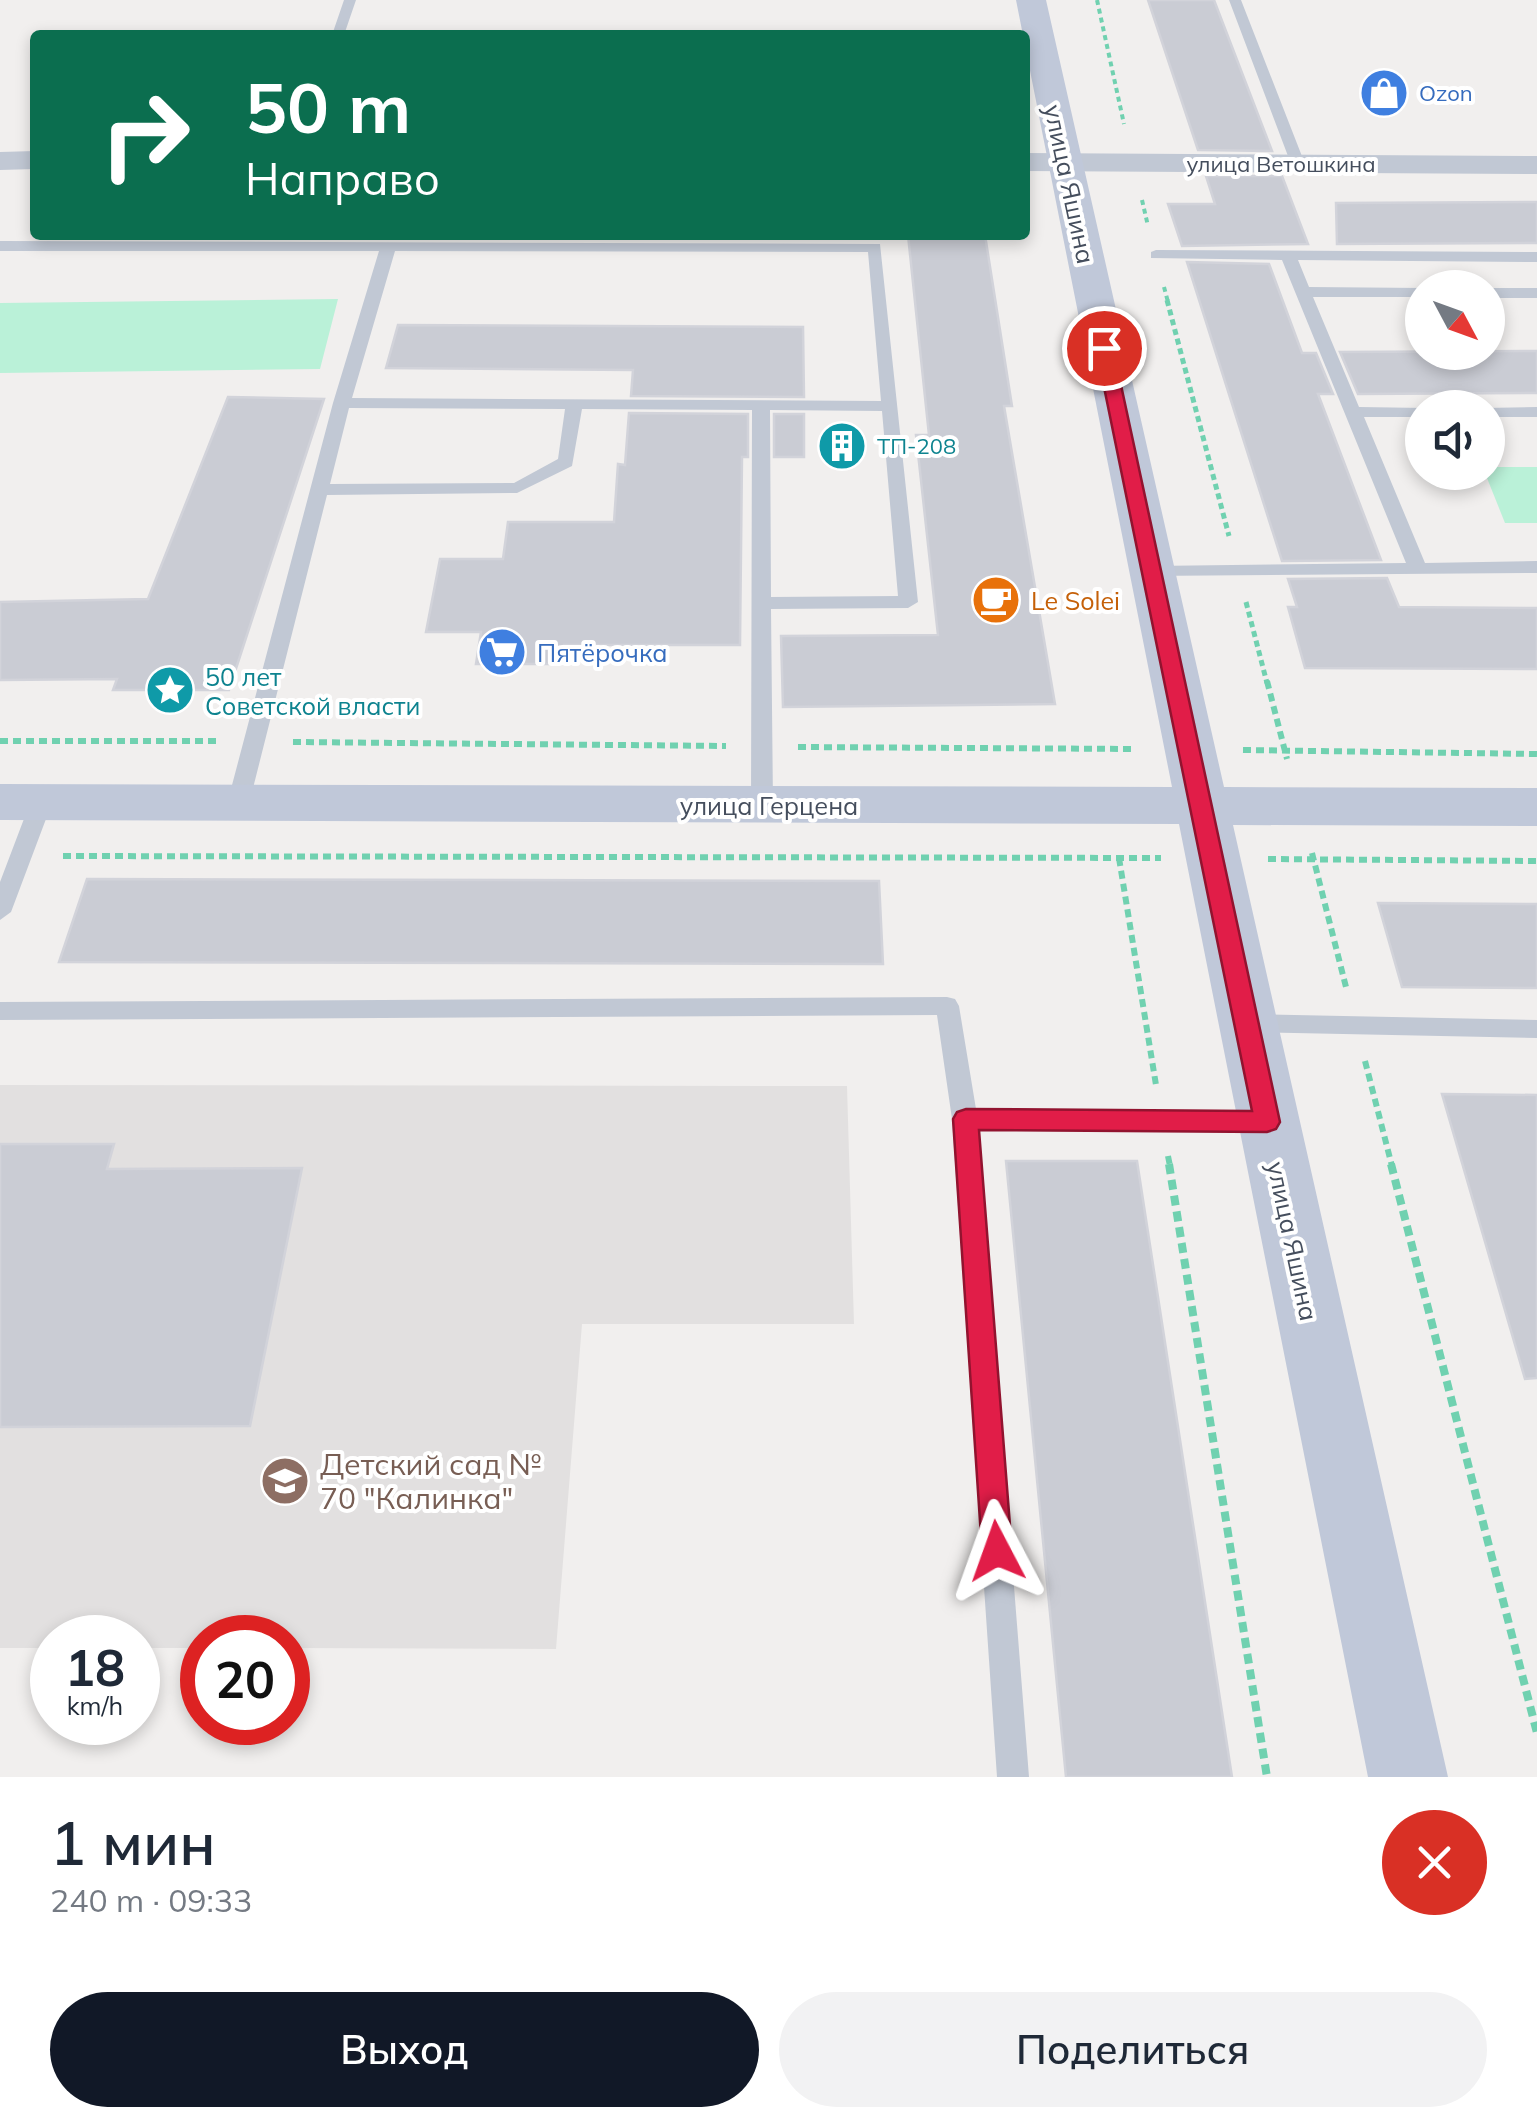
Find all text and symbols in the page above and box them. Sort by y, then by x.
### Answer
text: 50 m [245,63,411,151]
shop icon: Ozon [1358,67,1410,119]
icon: right [80,70,210,200]
place label: Ozon [1419,79,1473,107]
street label: улица Яшина [1038,102,1102,266]
text: Направо [245,150,440,206]
street label: улица Ветошкина [1186,150,1376,178]
north arrow [1405,270,1505,370]
map controls [1405,270,1505,490]
pin [1062,306,1147,391]
icon: arrive [1077,321,1132,376]
button: sound [1405,390,1505,490]
building icon: ТП-208 [816,420,868,472]
place label: ТП-208 [877,432,956,460]
cafe icon: Le Solei [970,574,1022,626]
place label: Le Solei [1031,585,1120,616]
supermarket icon: Пятёрочка [476,626,528,678]
place label: Пятёрочка [537,637,668,668]
place label: 50 лет Советской власти [205,661,420,721]
place icon: 50 лет Советской власти [144,664,196,716]
street label: улица Герцена [680,790,858,821]
street label: улица Яшина [1261,1159,1325,1323]
place label: Детский сад № 70 "Калинка" [320,1445,541,1517]
school or university icon: Детский сад № 70 "Калинка" [259,1455,311,1507]
position arrow [945,1499,1049,1603]
speed limit sign: 20 [180,1615,310,1745]
text: 18 [65,1636,125,1699]
text: km/h [67,1690,123,1721]
text: 1 мин [50,1805,216,1880]
button: close [1382,1810,1487,1915]
text: 240 m · 09:33 [50,1880,252,1920]
button: Выход [50,1992,759,2107]
button: Поделиться [779,1992,1487,2107]

